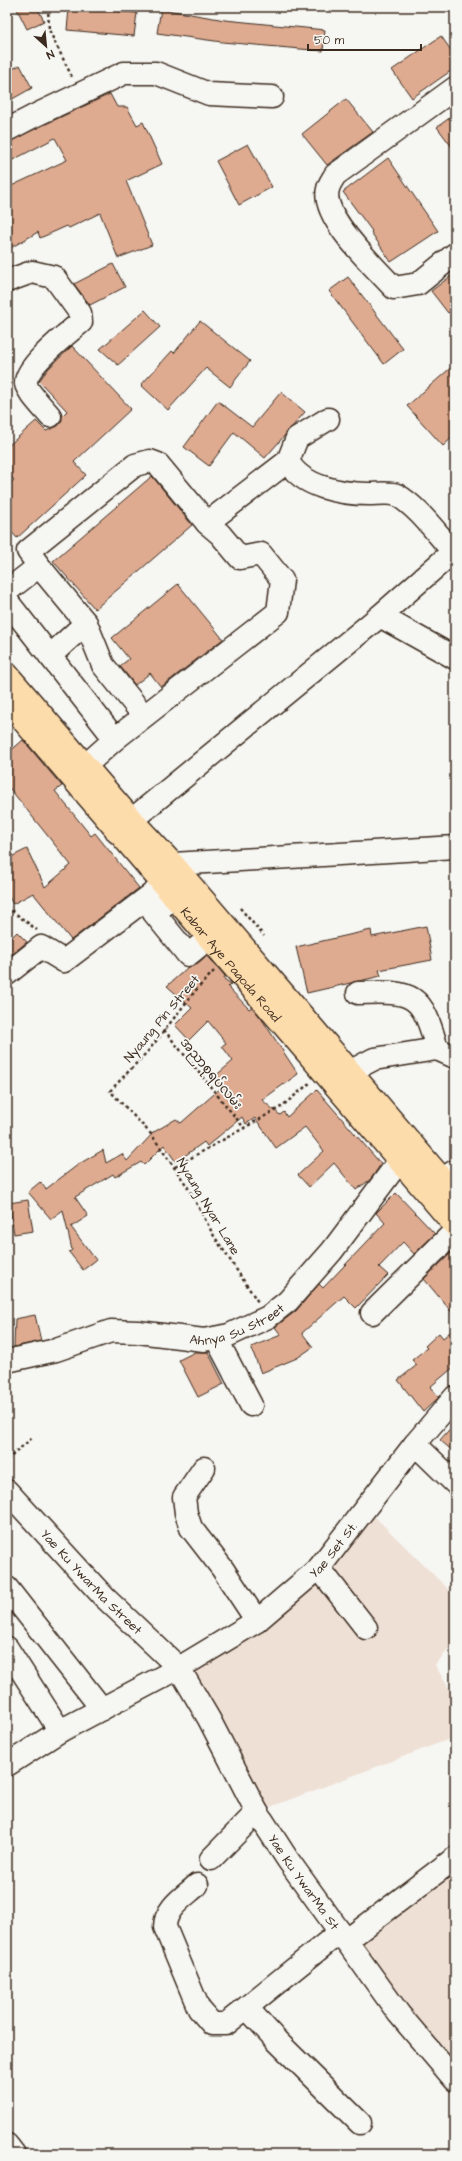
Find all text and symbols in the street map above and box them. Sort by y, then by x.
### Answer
north arrow [26,26,66,66]
scale bar [308,26,421,52]
text: 50 m [314,32,345,49]
text: N [44,46,57,63]
street label: Kabar Aye Pagoda Road [176,904,285,1026]
street label: Nyaung Pin Street [120,971,205,1067]
street label: အညာစုရပ်လမ်း [175,1034,247,1114]
street label: Nyaung Nyar Lane [171,1155,244,1259]
street label: Ahnya Su Street [189,1299,289,1350]
street label: Yae Set St. [306,1518,362,1583]
street label: Yae Ku YwarMa Street [36,1526,146,1639]
street label: Yae Ku YwarMa St [264,1831,344,1934]

